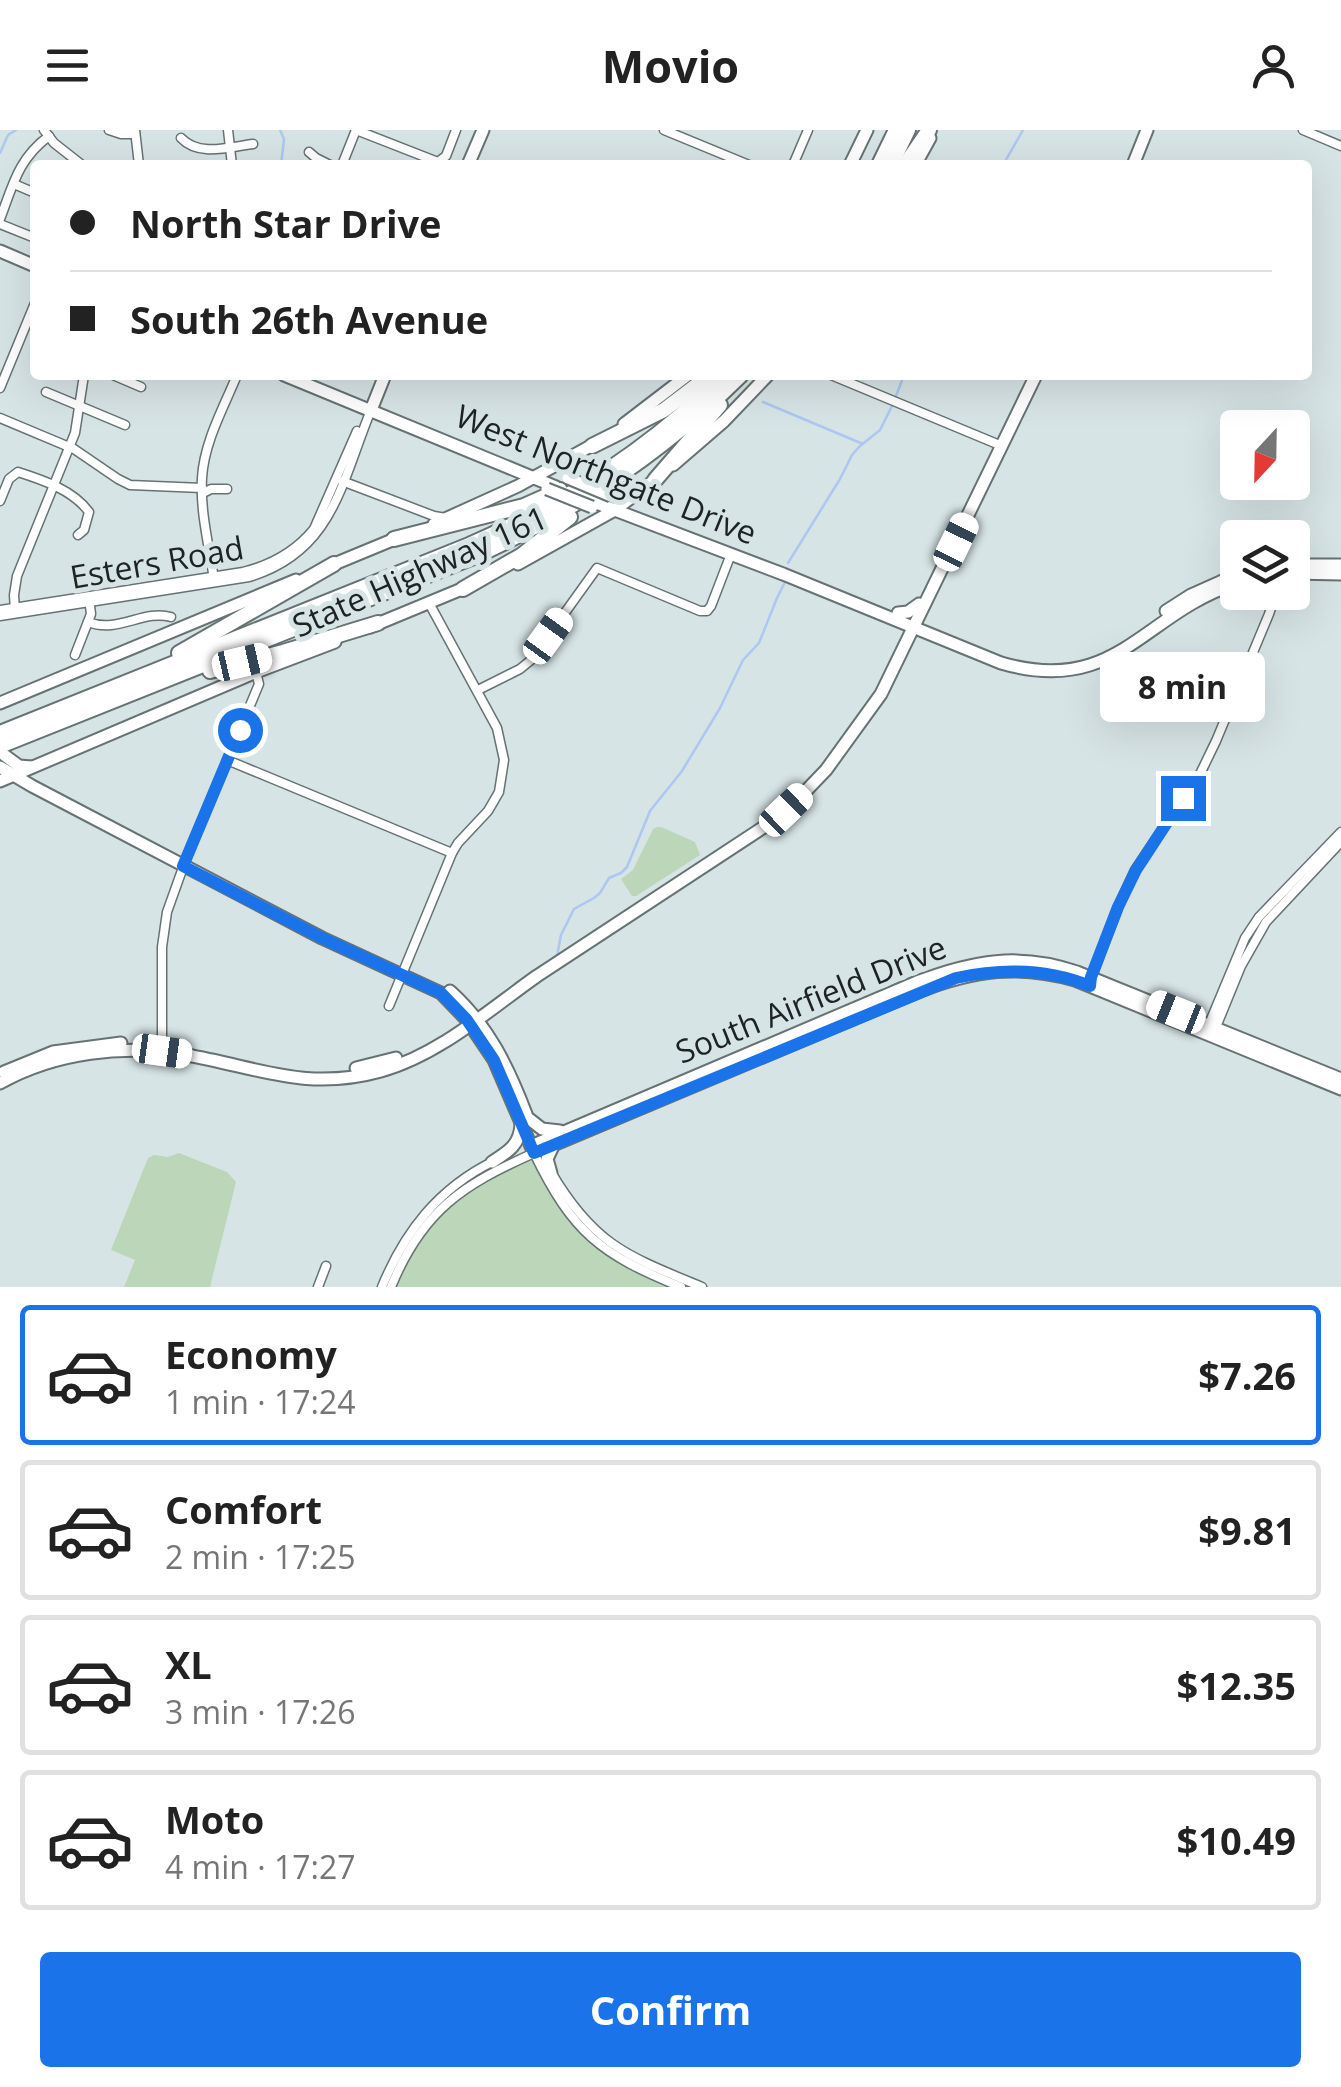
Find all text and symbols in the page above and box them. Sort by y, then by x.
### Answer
text: Movio [602,35,739,96]
icon: menu [40,38,95,93]
icon: person [1246,38,1301,93]
text: North Star Drive [130,197,442,249]
text: South 26th Avenue [130,293,488,345]
street label: West Northgate Drive [450,394,763,554]
north arrow [1220,410,1310,500]
map controls [1220,410,1310,610]
street label: State Highway 161 [285,495,554,646]
car [929,508,983,576]
button: layers [1220,520,1310,610]
street label: Esters Road [67,525,247,598]
car [518,603,578,669]
car [209,641,275,683]
callout: 8 min [1100,653,1266,723]
text: 8 min [1138,665,1227,708]
route start [218,708,263,753]
route end [1161,776,1206,821]
car [754,778,818,842]
street label: South Airfield Drive [669,925,952,1073]
car [1143,987,1209,1037]
car [130,1032,194,1070]
text: Economy [165,1328,337,1380]
icon: car [45,1330,135,1420]
text: $7.26 [1198,1349,1296,1401]
text: 1 min · 17:24 [165,1380,356,1423]
text: Comfort [165,1483,322,1535]
icon: car [45,1485,135,1575]
text: $9.81 [1198,1504,1296,1556]
text: 2 min · 17:25 [165,1535,356,1578]
text: XL [165,1638,212,1690]
icon: car [45,1640,135,1730]
text: $12.35 [1177,1659,1296,1711]
text: 3 min · 17:26 [165,1690,356,1733]
text: Moto [165,1793,264,1845]
icon: car [45,1795,135,1885]
text: $10.49 [1177,1814,1296,1866]
text: 4 min · 17:27 [165,1845,356,1888]
button: Confirm [40,1952,1301,2067]

